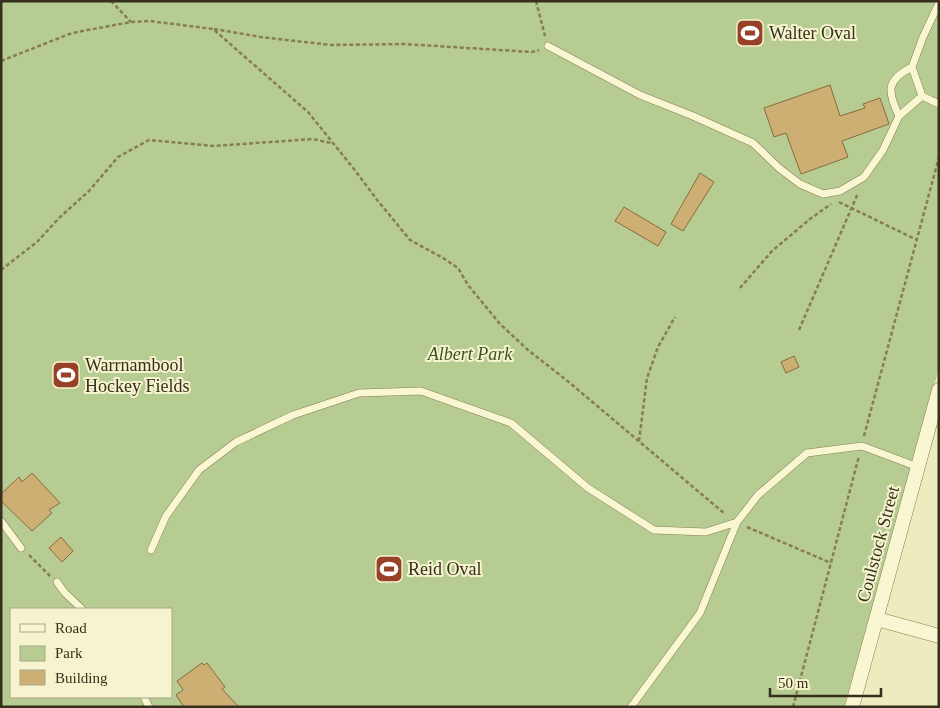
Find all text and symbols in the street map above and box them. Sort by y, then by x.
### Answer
sports icon: Walter Oval [735,18,765,48]
place label: Walter Oval [769,23,856,43]
park label: Albert Park [427,344,513,364]
place label: Warrnambool Hockey Fields [85,355,189,396]
sports icon: Warrnambool Hockey Fields [51,360,81,390]
street label: Coulstock Street [853,484,903,604]
sports icon: Reid Oval [374,554,404,584]
place label: Reid Oval [408,559,482,579]
legend [10,608,172,698]
text: Road [55,620,87,636]
text: Park [55,645,83,661]
scale bar [770,666,881,698]
text: Building [55,670,108,686]
text: 50 m [778,675,809,691]

